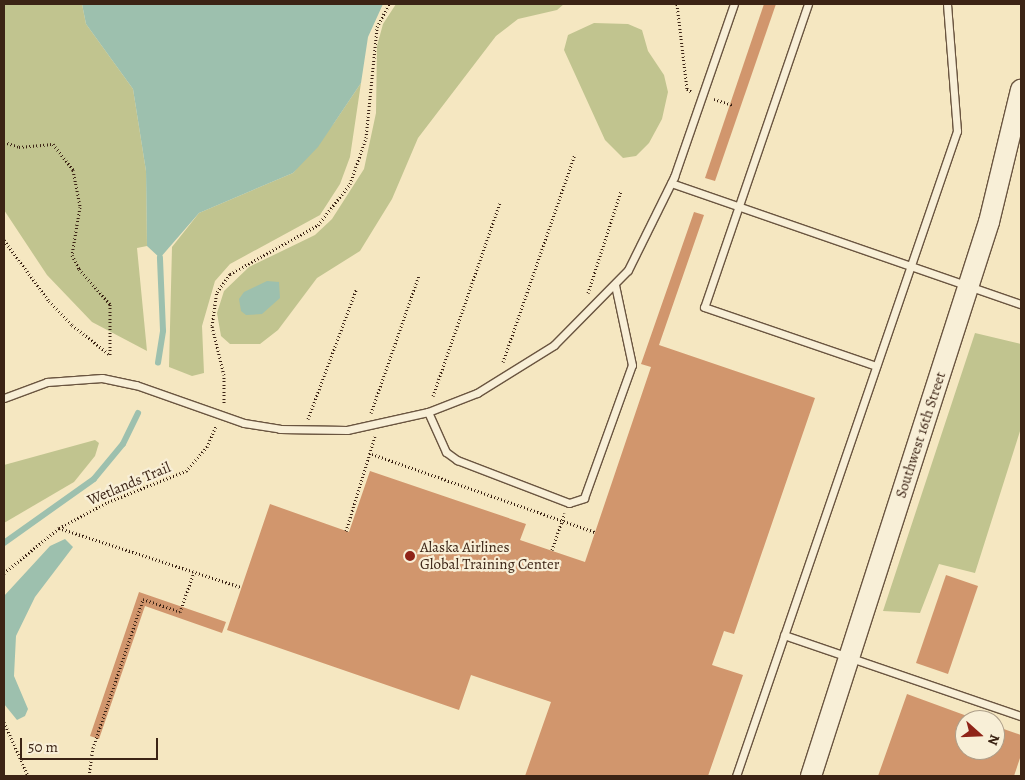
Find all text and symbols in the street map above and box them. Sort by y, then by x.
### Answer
street label: Southwest 16th Street [892,370,950,500]
street label: Wetlands Trail [85,458,173,510]
place label: Alaska Airlines Global Training Center [420,538,559,573]
marker: Alaska Airlines Global Training Center [404,550,416,562]
north arrow [955,710,1005,760]
scale bar [22,728,160,760]
text: N [983,732,1004,748]
text: 50 m [28,737,58,757]

